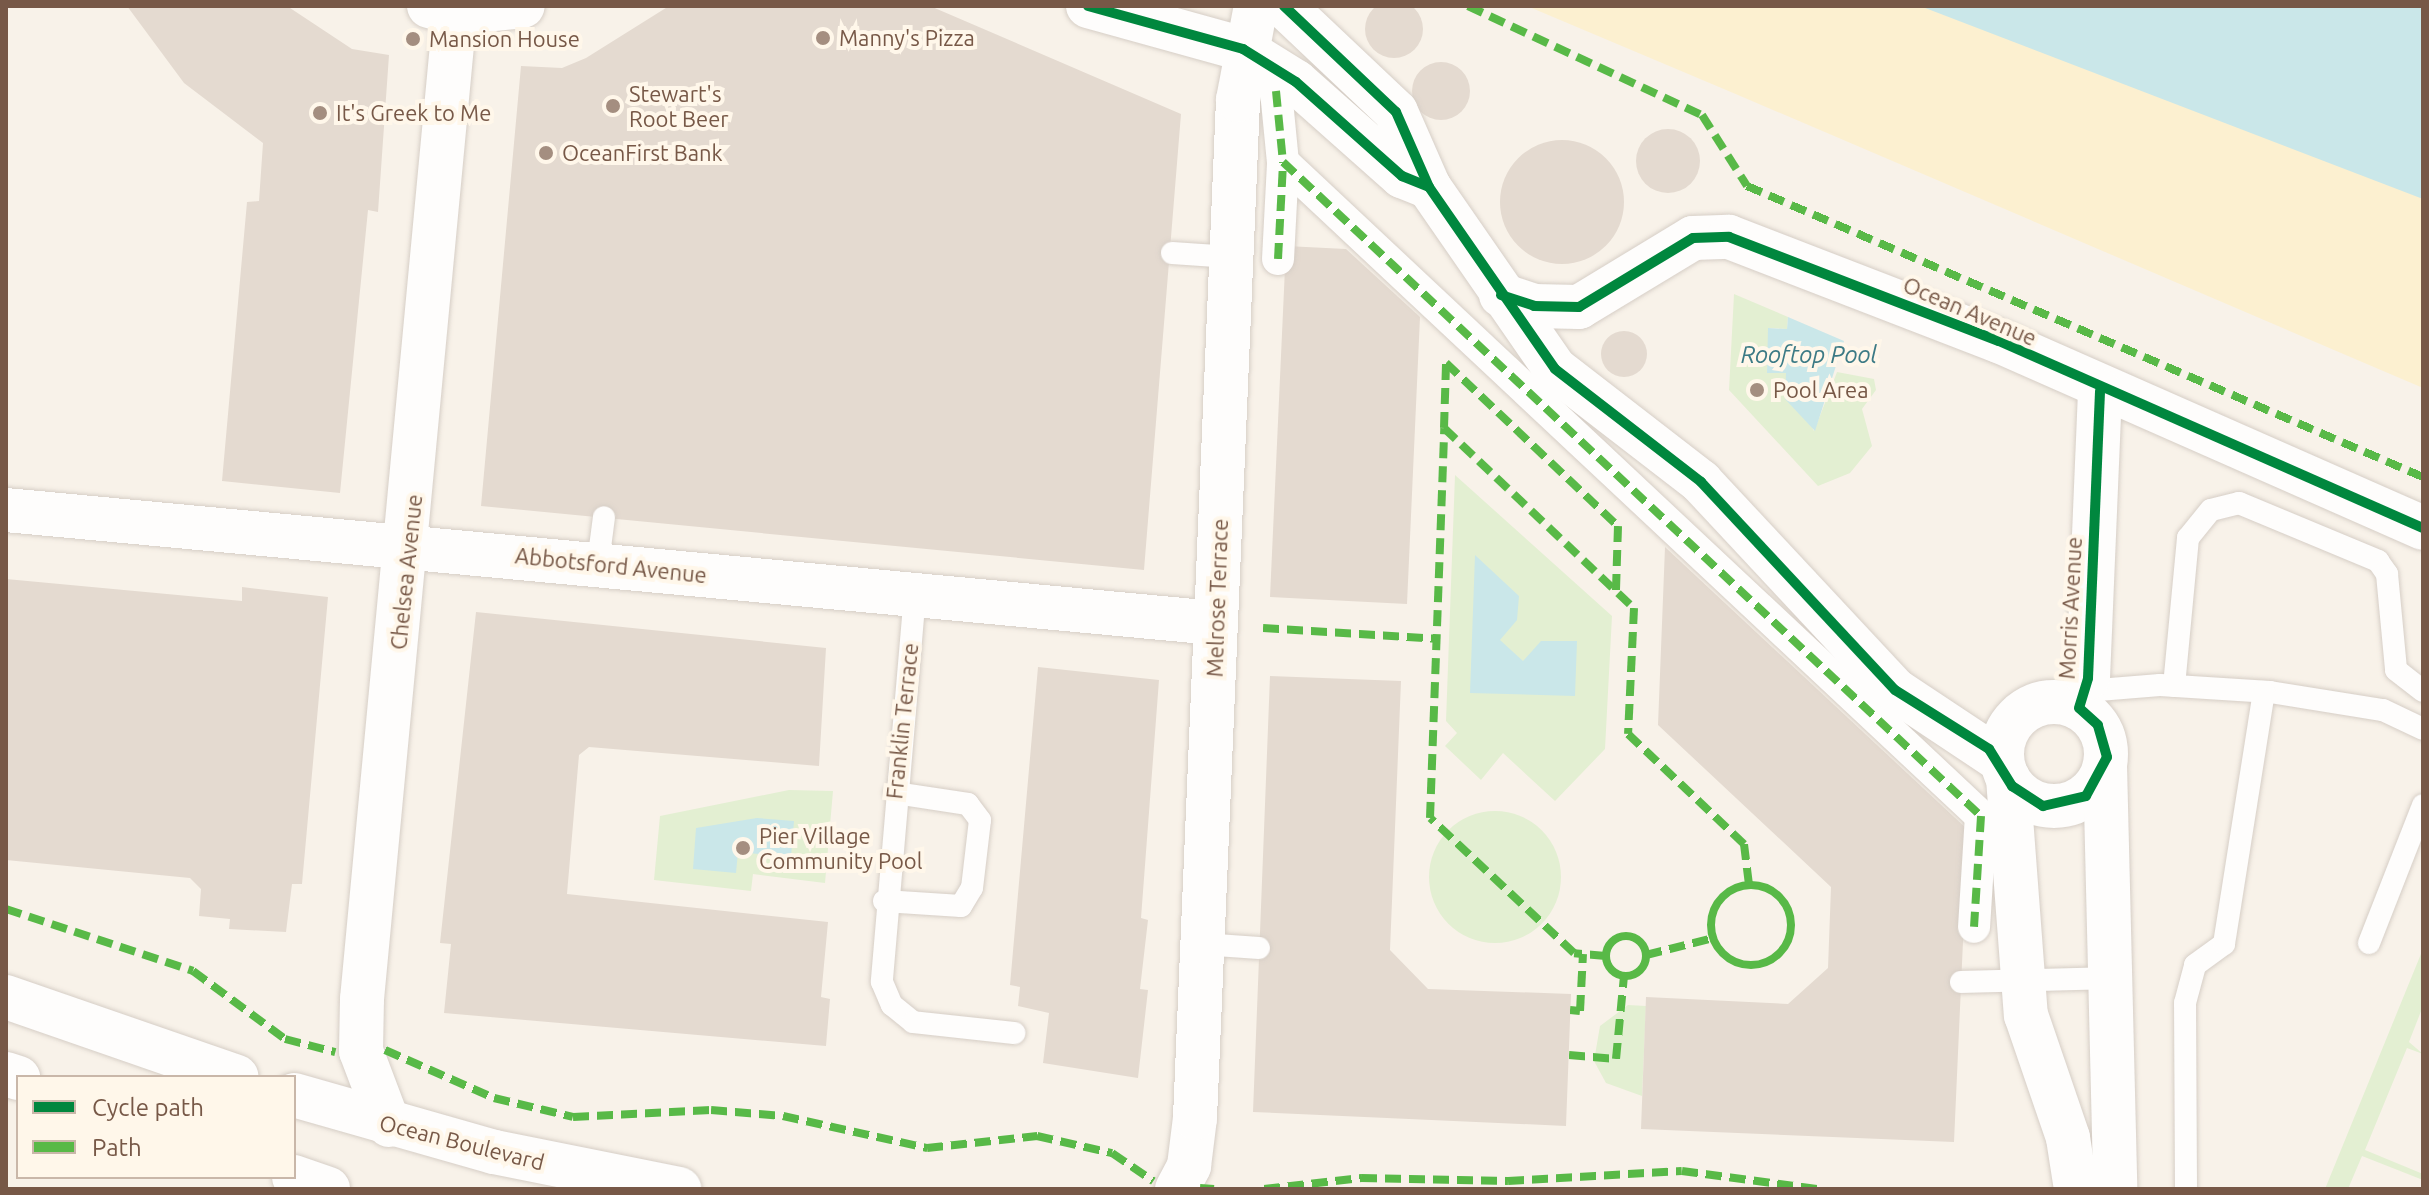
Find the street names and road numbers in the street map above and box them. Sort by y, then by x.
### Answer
street label: Ocean Avenue [1899,271,2041,351]
street label: Chelsea Avenue [385,493,427,651]
street label: Melrose Terrace [1201,518,1233,678]
street label: Morris Avenue [2053,536,2087,680]
street label: Abbotsford Avenue [514,542,708,588]
street label: Franklin Terrace [881,642,923,800]
street label: Ocean Boulevard [377,1109,547,1175]

